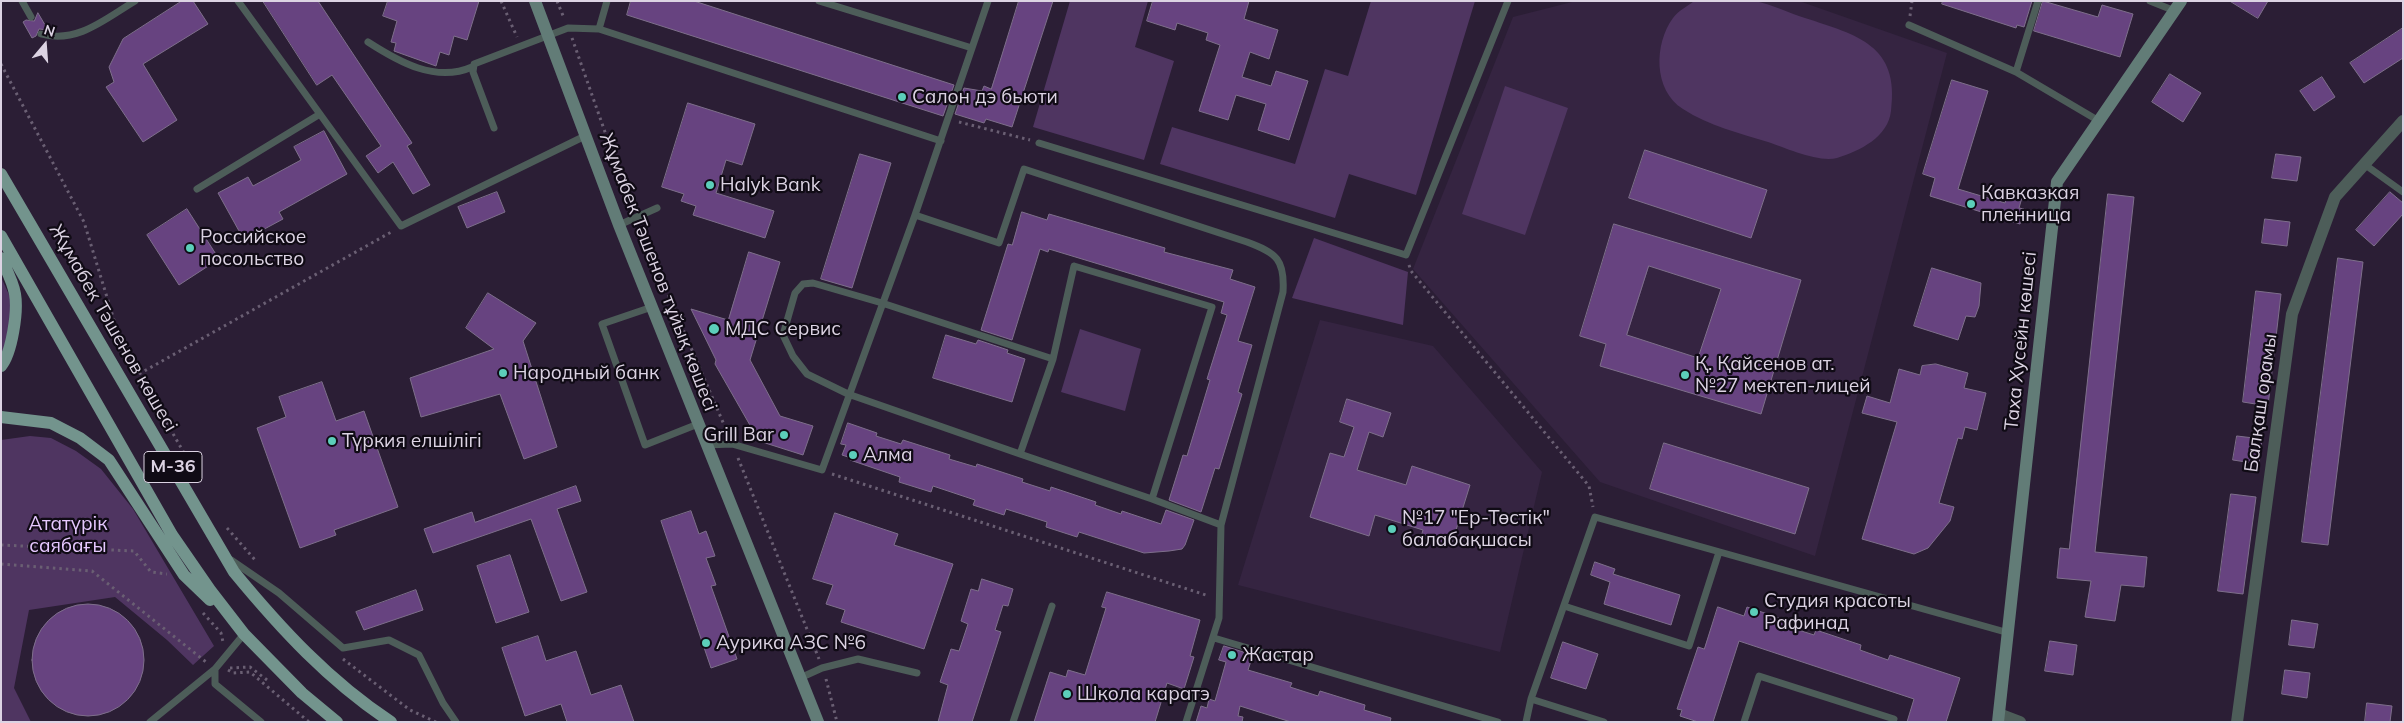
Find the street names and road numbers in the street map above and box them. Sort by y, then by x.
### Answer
street label: Жұмабек Тәшенов тұйық көшесі [594,130,722,414]
street label: Жұмабек Тәшенов көшесі [44,220,182,436]
street label: Таха Хусейн көшесі [2000,250,2042,432]
street label: Балқаш орамы [2240,332,2282,474]
road number: M-36 [144,452,202,482]

